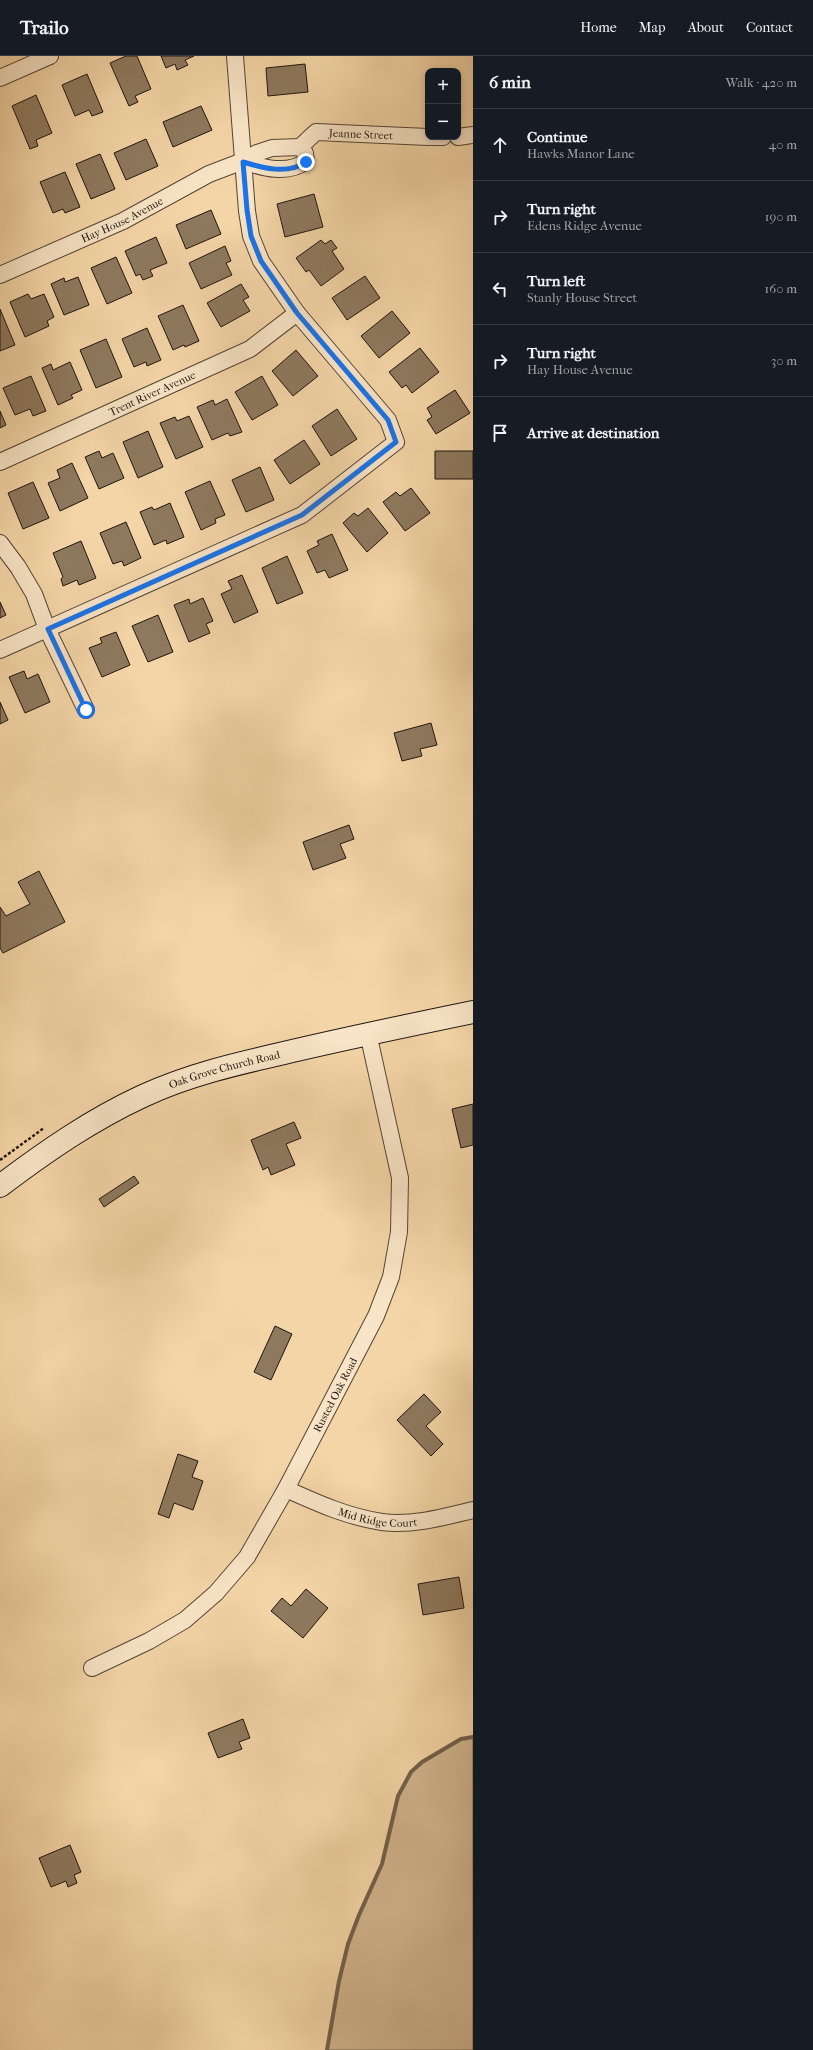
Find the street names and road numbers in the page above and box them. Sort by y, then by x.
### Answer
street label: Jeanne Street [328,126,393,142]
street label: Hay House Avenue [79,194,166,245]
street label: Trent River Avenue [107,368,198,418]
street label: Oak Grove Church Road [167,1047,282,1091]
street label: Rusted Oak Road [310,1354,360,1434]
street label: Mid Ridge Court [336,1505,418,1530]

